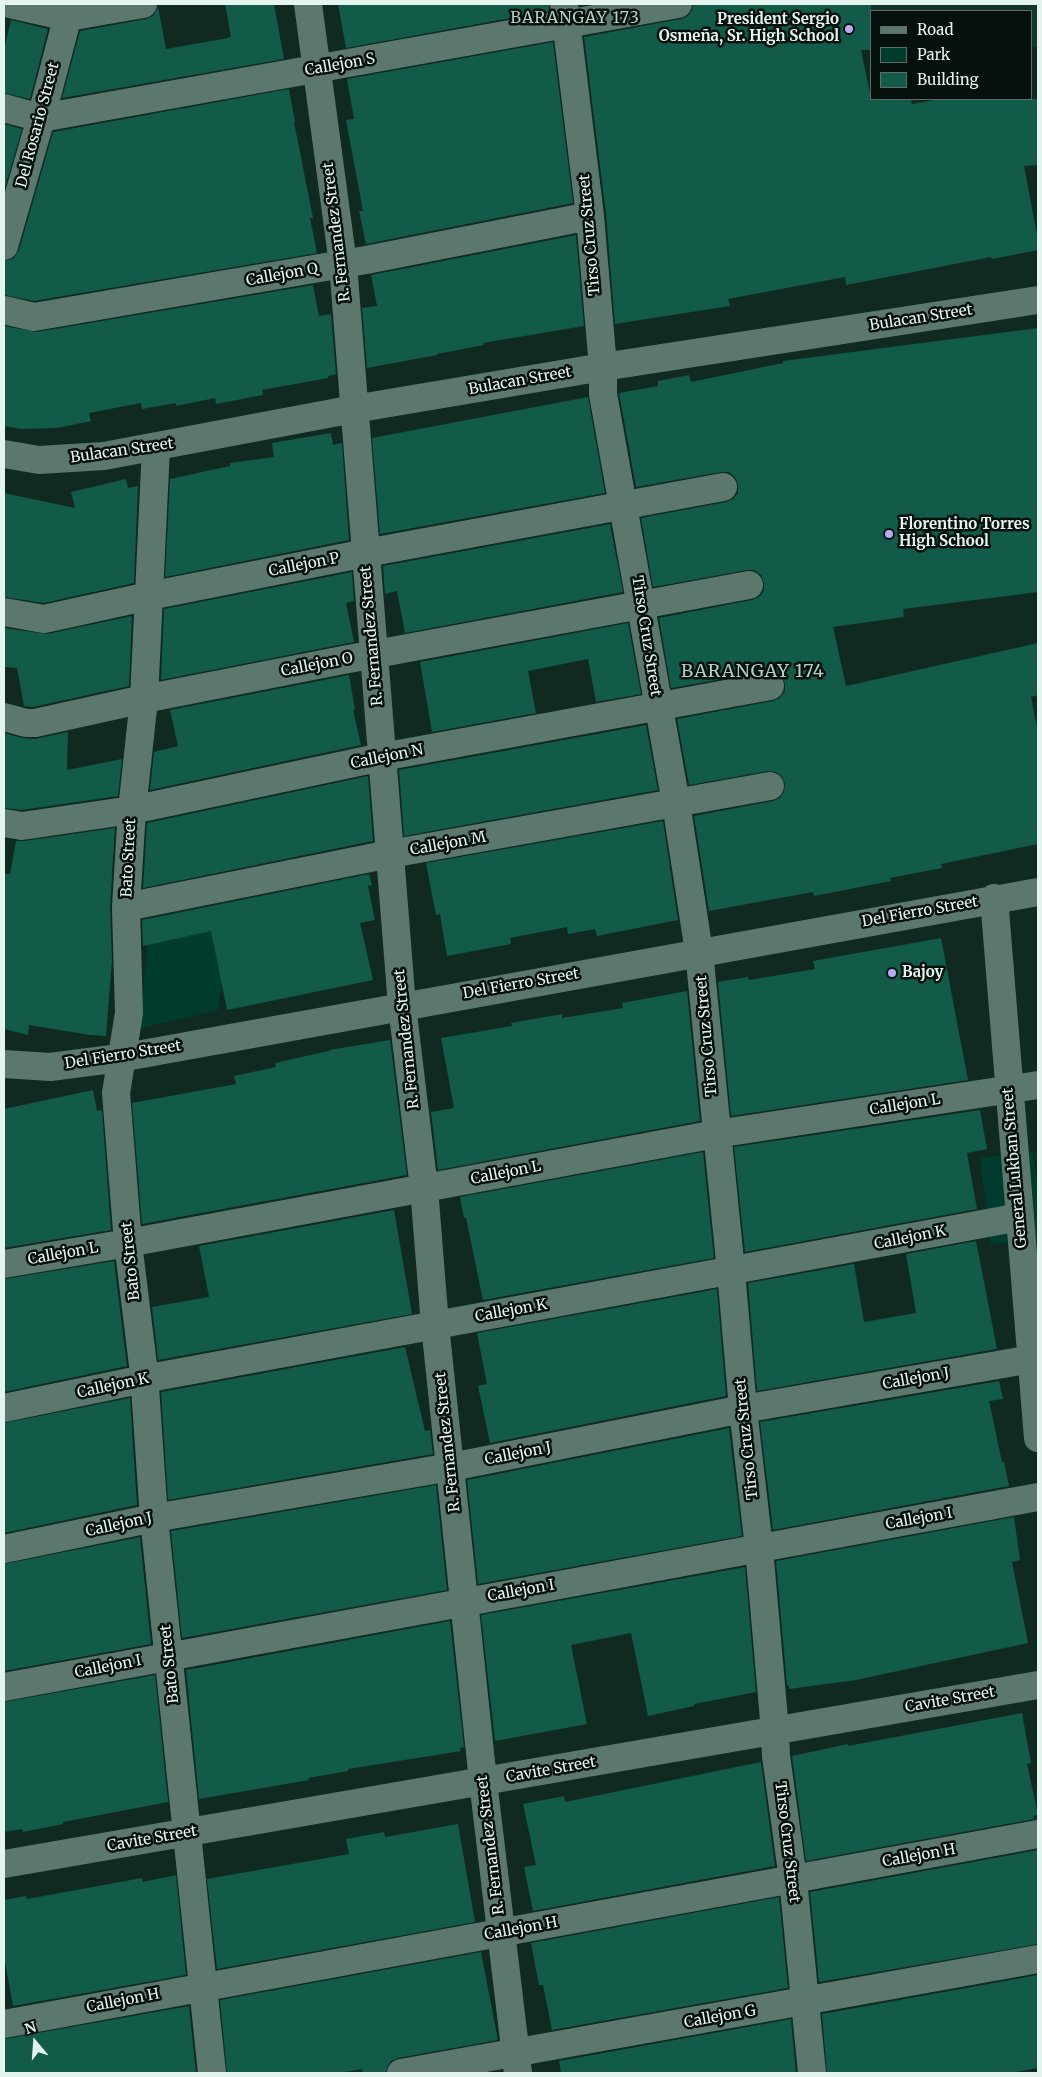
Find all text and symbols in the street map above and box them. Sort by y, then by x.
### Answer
district label: BARANGAY 173 [509,8,641,28]
legend [870,10,1032,100]
place label: President Sergio Osmeña, Sr. High School [659,11,839,46]
text: Road [917,20,953,39]
marker: President Sergio Osmeña, Sr. High School [843,23,855,35]
text: Park [917,45,950,64]
street label: Callejon S [304,50,376,80]
street label: Del Rosario Street [13,60,63,190]
text: Building [917,70,979,89]
street label: R. Fernandez Street [320,161,354,303]
street label: Tirso Cruz Street [576,173,604,297]
street label: Callejon Q [245,260,319,290]
street label: Bulacan Street [868,301,974,335]
street label: Bulacan Street [467,363,573,399]
street label: Bulacan Street [69,435,175,467]
place label: Florentino Torres High School [899,516,1030,551]
marker: Florentino Torres High School [883,528,895,540]
street label: Callejon P [267,549,341,581]
street label: R. Fernandez Street [357,565,387,707]
street label: Tirso Cruz Street [628,574,664,698]
street label: Callejon O [280,649,354,681]
district label: BARANGAY 174 [680,661,826,683]
street label: Callejon N [349,741,425,773]
street label: Bato Street [118,818,140,898]
street label: Callejon M [409,828,487,860]
street label: Del Fierro Street [861,893,979,931]
place label: Bajoy [902,964,943,982]
street label: Del Fierro Street [462,965,580,1003]
marker: Bajoy [886,967,898,979]
street label: R. Fernandez Street [391,968,423,1110]
street label: Tirso Cruz Street [693,974,721,1098]
street label: Del Fierro Street [64,1037,182,1073]
street label: General Lukban Street [999,1087,1031,1249]
street label: Callejon L [868,1091,942,1119]
street label: Callejon L [469,1157,543,1189]
street label: Bato Street [118,1221,144,1301]
street label: Callejon K [873,1222,947,1254]
street label: Callejon L [26,1239,100,1269]
street label: Callejon K [474,1296,548,1326]
street label: Callejon J [881,1364,951,1394]
street label: Callejon K [76,1370,150,1402]
street label: R. Fernandez Street [432,1371,464,1513]
street label: Tirso Cruz Street [732,1377,762,1501]
street label: Callejon J [483,1439,553,1469]
street label: Callejon I [884,1504,954,1534]
street label: Callejon J [84,1509,154,1541]
street label: Callejon I [486,1576,556,1606]
street label: Bato Street [157,1624,183,1704]
street label: Callejon I [73,1652,143,1682]
street label: Cavite Street [904,1683,996,1717]
street label: Cavite Street [505,1753,597,1787]
street label: R. Fernandez Street [474,1774,508,1916]
street label: Tirso Cruz Street [771,1780,803,1904]
street label: Cavite Street [106,1822,198,1856]
street label: Callejon H [881,1841,957,1871]
street label: Callejon H [483,1914,559,1944]
street label: Callejon H [85,1985,161,2017]
street label: Callejon G [683,2002,757,2032]
north arrow [10,2017,60,2067]
text: N [22,2017,38,2038]

